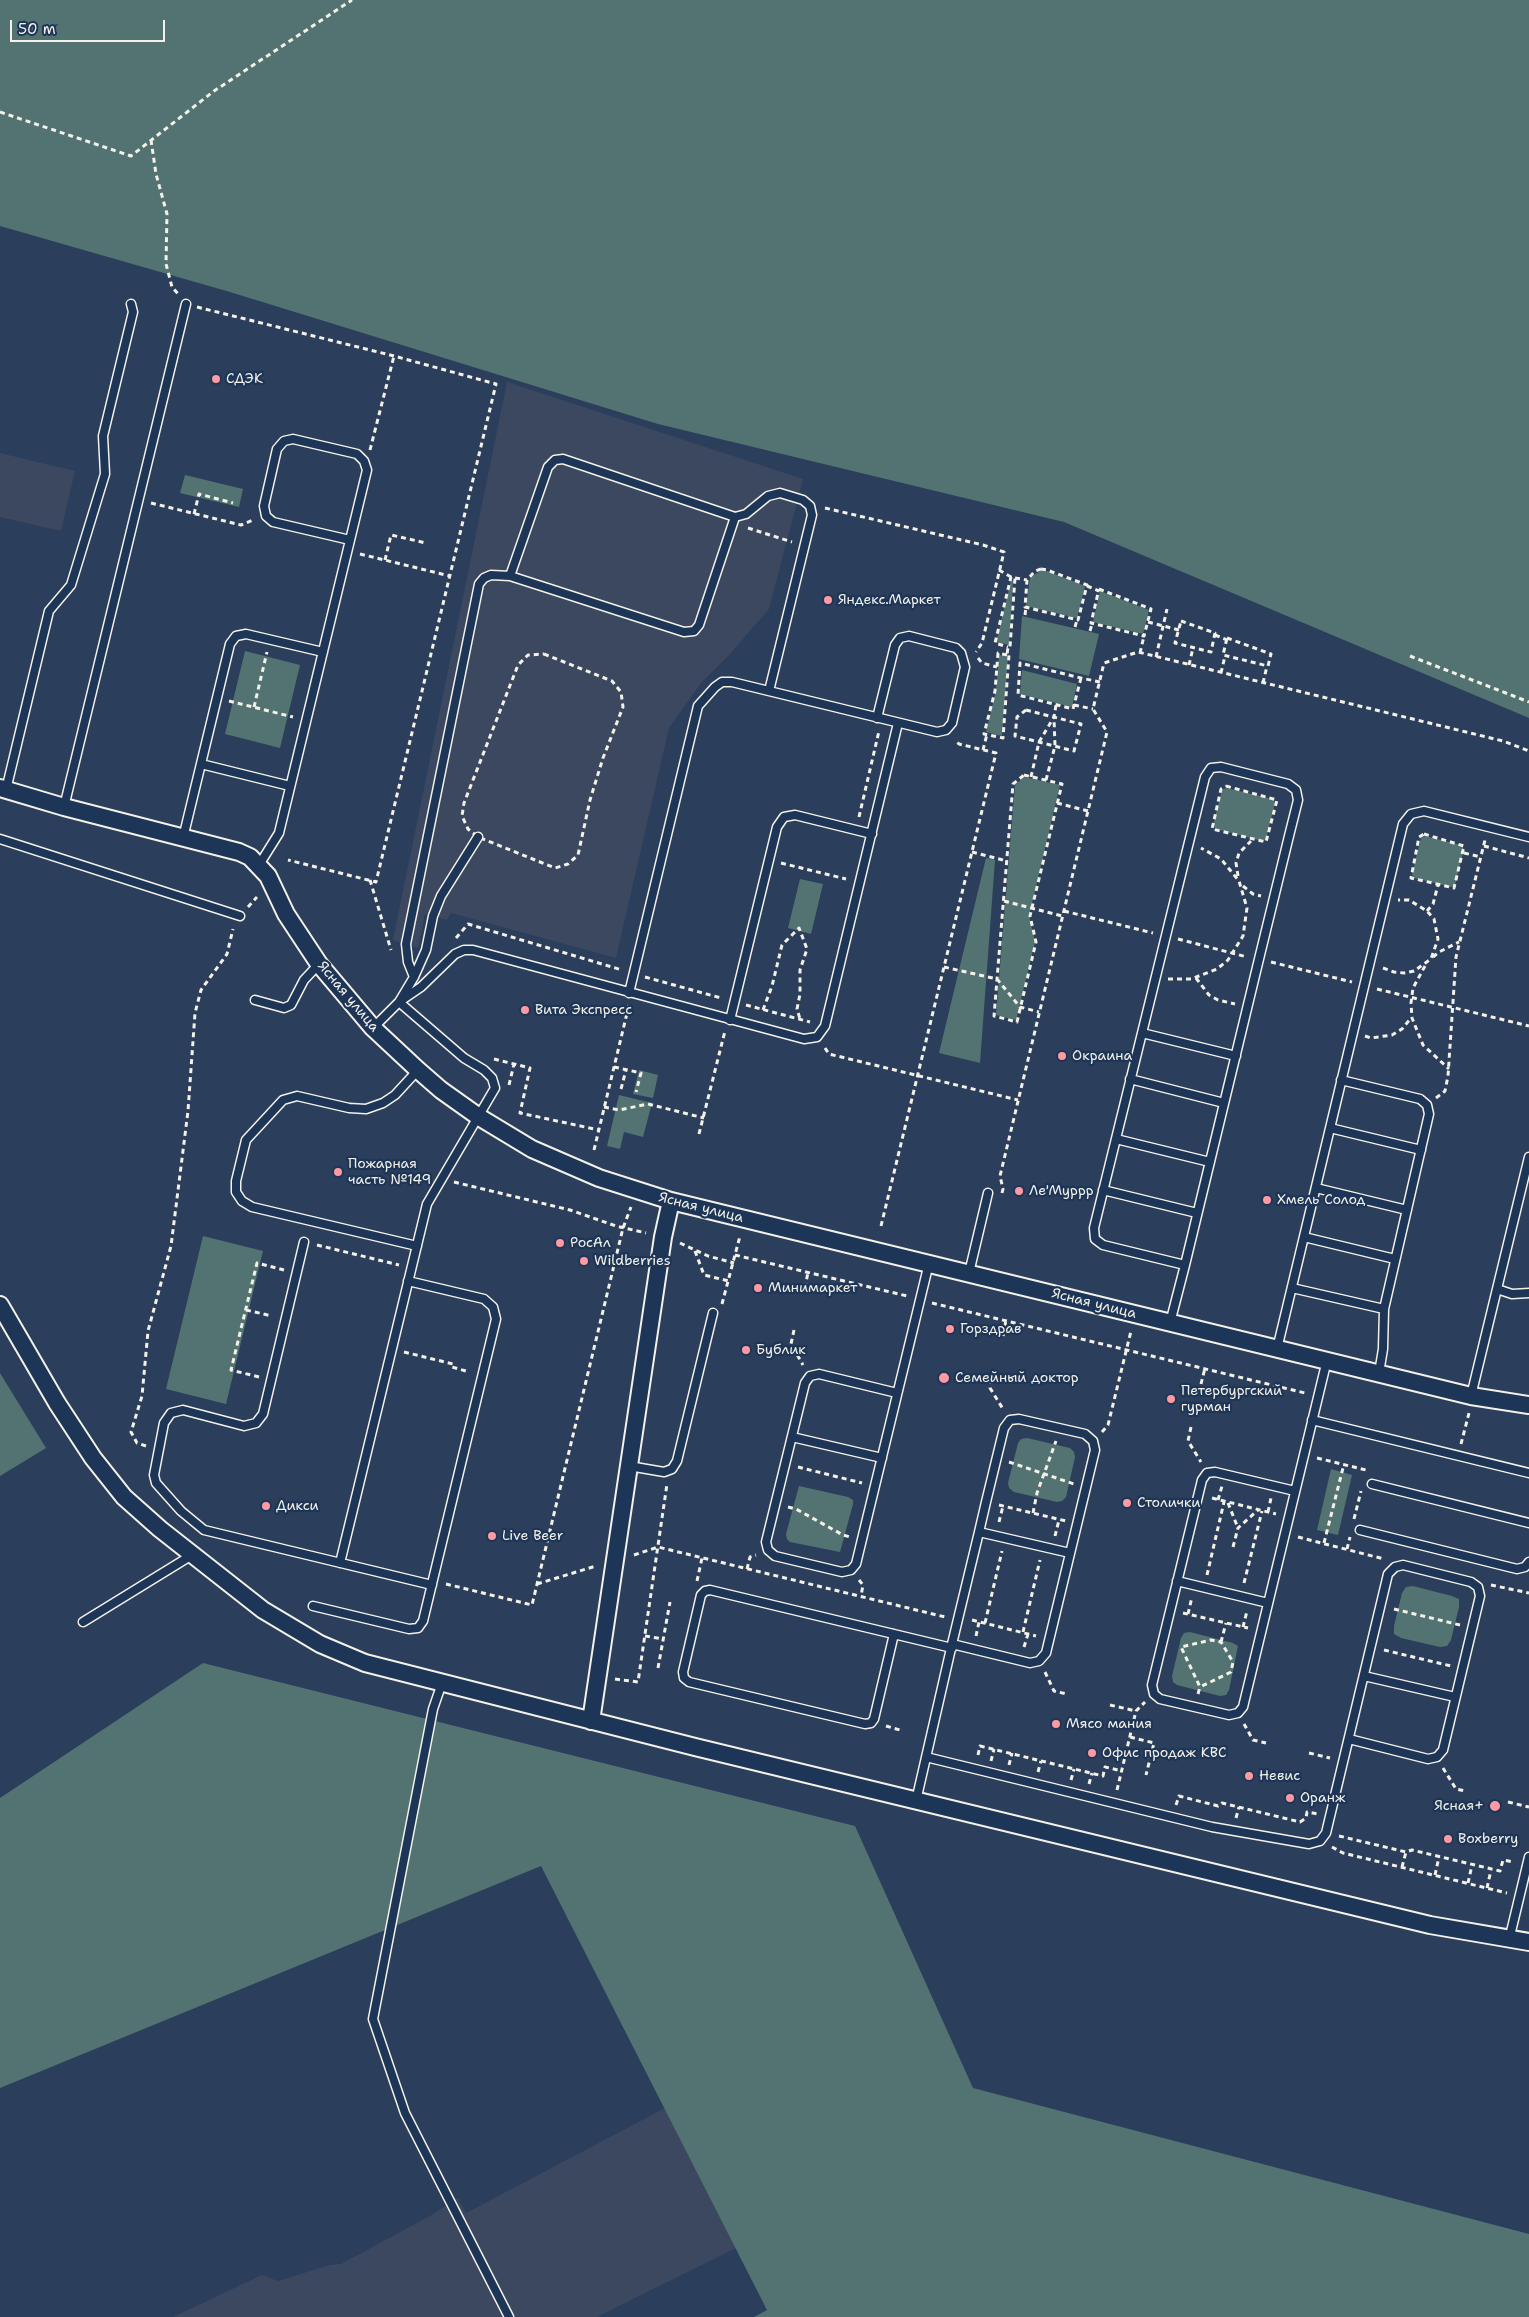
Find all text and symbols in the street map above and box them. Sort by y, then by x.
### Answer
scale bar [12,10,168,42]
text: 50 m [18,19,56,39]
place label: СДЭК [226,371,263,387]
marker: СДЭК [210,373,222,385]
place label: Яндекс.Маркет [838,592,941,608]
marker: Яндекс.Маркет [822,594,834,606]
street label: Ясная улица [314,958,382,1036]
place label: Вита Экспресс [535,1002,632,1018]
marker: Вита Экспресс [519,1004,531,1016]
place label: Окраина [1072,1048,1132,1064]
marker: Окраина [1056,1050,1068,1062]
place label: Пожарная чаcть №149 [348,1156,431,1188]
marker: Пожарная чаcть №149 [332,1166,344,1178]
place label: Ле'Муррр [1029,1183,1094,1199]
marker: Ле'Муррр [1013,1185,1025,1197]
street label: Ясная улица [657,1189,745,1227]
place label: Хмель Солод [1277,1192,1365,1208]
marker: Хмель Солод [1261,1194,1273,1206]
place label: РосАл [570,1235,611,1251]
marker: РосАл [554,1237,566,1249]
place label: Wildberries [594,1253,671,1269]
marker: Wildberries [578,1255,590,1267]
place label: Минимаркет [768,1280,857,1296]
marker: Минимаркет [752,1282,764,1294]
street label: Ясная улица [1050,1285,1138,1323]
place label: Горздрав [960,1321,1021,1337]
marker: Горздрав [944,1323,956,1335]
place label: Бублик [756,1342,806,1358]
marker: Бублик [740,1344,752,1356]
place label: Семейный доктор [955,1370,1079,1386]
marker: Семейный доктор [937,1371,951,1385]
place label: Петербургский гурман [1181,1383,1282,1415]
marker: Петербургский гурман [1165,1393,1177,1405]
place label: Столички [1137,1495,1200,1511]
marker: Столички [1121,1497,1133,1509]
place label: Дикси [276,1498,319,1514]
marker: Дикси [260,1500,272,1512]
place label: Live Beer [502,1528,563,1544]
marker: Live Beer [486,1530,498,1542]
place label: Мясо мания [1066,1716,1152,1732]
marker: Мясо мания [1050,1718,1062,1730]
place label: Офис продаж КВС [1102,1745,1227,1761]
marker: Офис продаж КВС [1086,1747,1098,1759]
place label: Невис [1259,1768,1300,1784]
marker: Невис [1243,1770,1255,1782]
place label: Оранж [1300,1790,1345,1806]
marker: Оранж [1284,1792,1296,1804]
place label: Ясная+ [1434,1798,1484,1814]
marker: Ясная+ [1488,1799,1502,1813]
place label: Boxberry [1458,1831,1518,1847]
marker: Boxberry [1442,1833,1454,1845]

